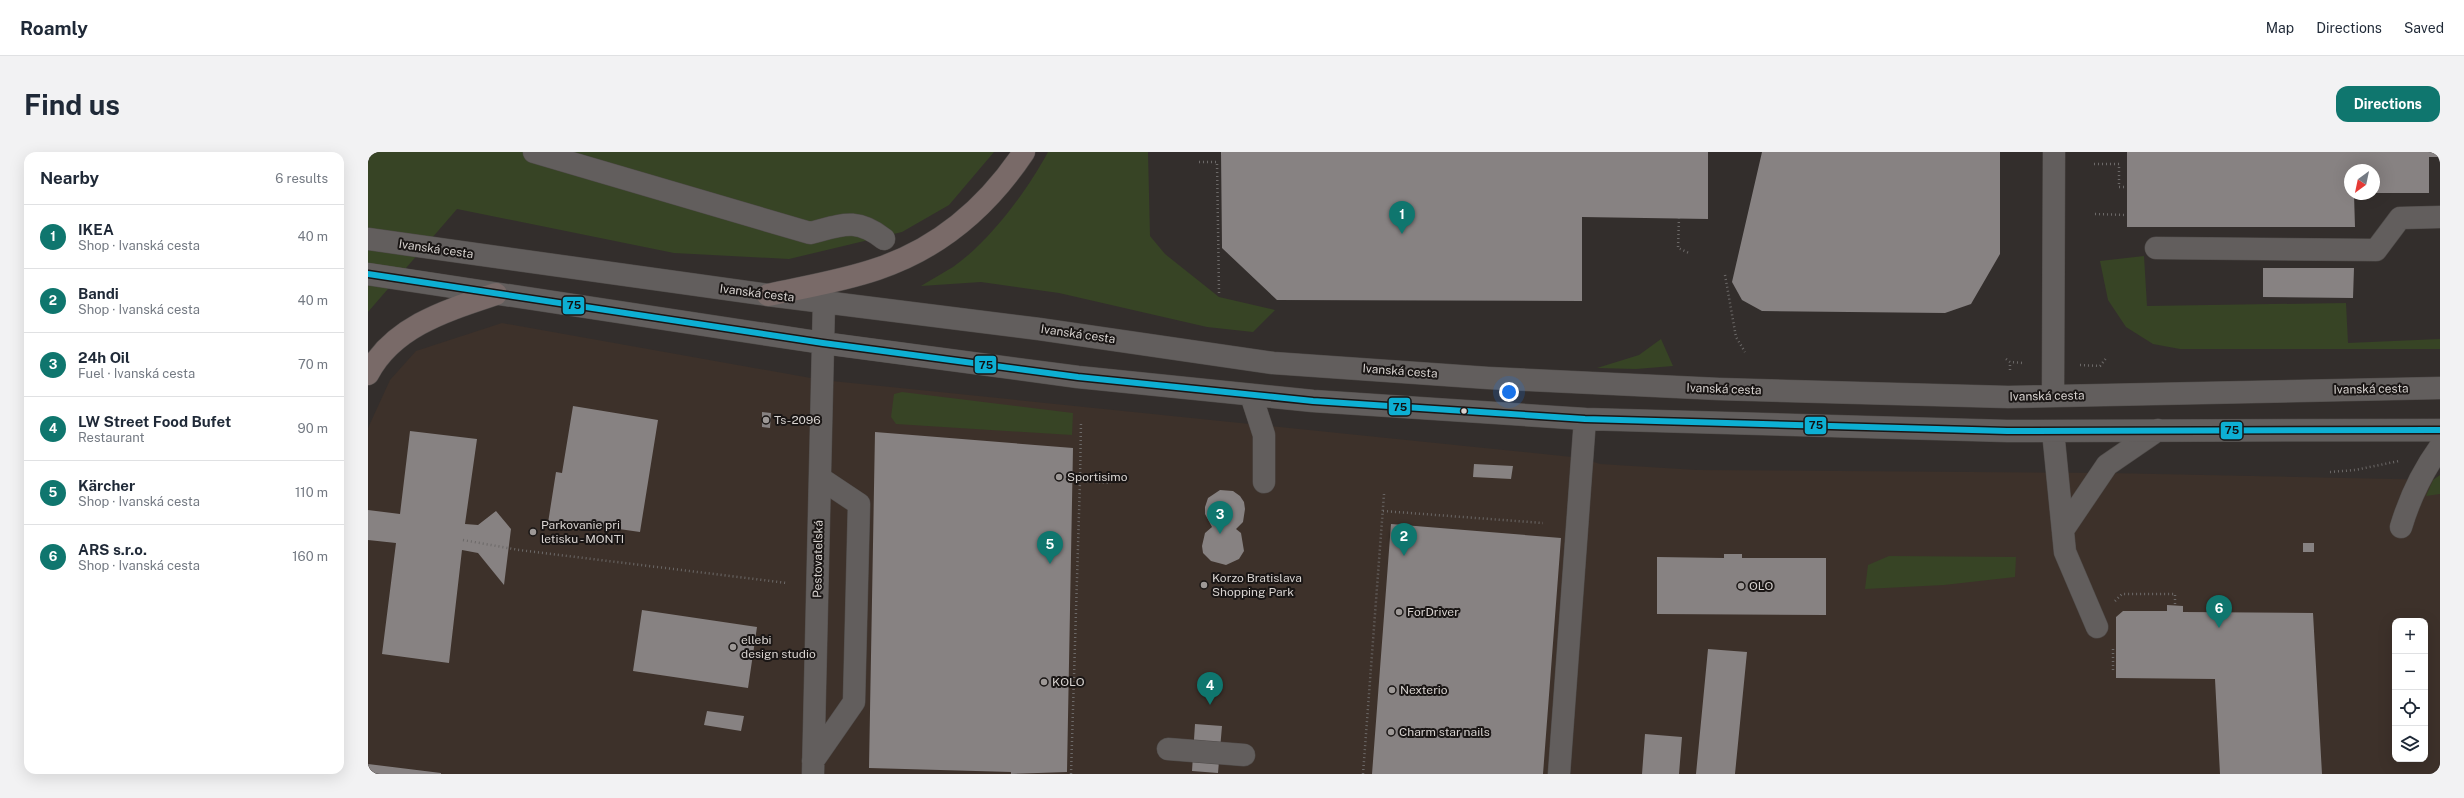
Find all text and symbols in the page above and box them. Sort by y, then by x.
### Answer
text: Roamly [20,17,88,39]
text: Map [2266,20,2294,36]
text: Directions [2316,20,2382,36]
text: Saved [2404,20,2444,36]
button: Directions [2336,86,2440,122]
text: Find us [24,88,120,121]
north arrow [2344,164,2380,200]
text: Nearby [40,168,99,188]
text: 6 results [275,171,328,186]
pin: 1 [1389,201,1415,234]
text: IKEA [78,221,114,238]
text: 1 [50,229,56,244]
text: 40 m [297,229,328,244]
street label: Ivanská cesta [398,237,474,261]
text: Shop · Ivanská cesta [78,238,200,253]
street label: Ivanská cesta [719,281,795,305]
text: Bandi [78,285,119,302]
text: 2 [49,293,57,308]
text: 40 m [297,293,328,308]
line badge: 75 [562,296,585,315]
text: 75 [567,299,581,311]
text: Shop · Ivanská cesta [78,302,200,317]
street label: Ivanská cesta [1040,322,1116,346]
text: 24h Oil [78,349,130,366]
line badge: 75 [974,355,997,374]
text: 3 [49,357,57,372]
text: 70 m [298,357,328,372]
text: 75 [979,359,993,371]
street label: Ivanská cesta [1362,361,1438,381]
text: Fuel · Ivanská cesta [78,366,195,381]
street label: Ivanská cesta [1686,381,1762,397]
street label: Ivanská cesta [2333,381,2409,397]
your location [1499,382,1519,402]
street label: Ivanská cesta [2009,388,2085,404]
line badge: 75 [1388,397,1411,416]
text: 75 [1393,401,1407,413]
unlabelled marker [1459,406,1469,416]
text: LW Street Food Bufet [78,413,231,430]
place label: Ts-2096 [774,413,821,427]
marker: Ts-2096 [761,415,771,425]
line badge: 75 [1804,416,1827,435]
text: 75 [1809,419,1823,431]
text: 4 [49,421,57,436]
text: 90 m [298,421,328,436]
line badge: 75 [2220,421,2243,440]
text: 75 [2225,424,2239,436]
text: Restaurant [78,430,144,445]
place label: Sportisimo [1067,470,1128,484]
marker: Sportisimo [1054,472,1064,482]
text: Kärcher [78,477,135,494]
text: 5 [49,485,57,500]
text: 110 m [295,485,328,500]
text: Shop · Ivanská cesta [78,494,200,509]
pin: 3 [1207,501,1233,534]
place label: Parkovanie pri letisku - MONTI [541,518,624,546]
street label: Pestovateľská [810,520,826,598]
pin: 2 [1391,523,1417,556]
marker: Parkovanie pri letisku - MONTI [528,527,538,537]
pin: 5 [1037,531,1063,564]
text: ARS s.r.o. [78,541,147,558]
text: 6 [49,549,57,564]
text: 160 m [292,549,328,564]
text: Shop · Ivanská cesta [78,558,200,573]
place label: Korzo Bratislava Shopping Park [1212,571,1302,599]
place label: OLO [1749,579,1773,593]
marker: Korzo Bratislava Shopping Park [1199,580,1209,590]
marker: OLO [1736,581,1746,591]
pin: 6 [2206,595,2232,628]
place label: ForDriver [1407,605,1459,619]
marker: ForDriver [1394,607,1404,617]
map controls [2392,618,2428,762]
button: + [2392,618,2428,654]
place label: ellebi design studio [741,633,816,661]
marker: ellebi design studio [728,642,738,652]
button: − [2392,654,2428,690]
pin: 4 [1197,672,1223,705]
place label: KOLO [1052,675,1085,689]
marker: KOLO [1039,677,1049,687]
place label: Nexterio [1400,683,1448,697]
marker: Nexterio [1387,685,1397,695]
button: locate [2392,690,2428,726]
place label: Charm star nails [1399,725,1490,739]
button: layers [2392,726,2428,762]
marker: Charm star nails [1386,727,1396,737]

